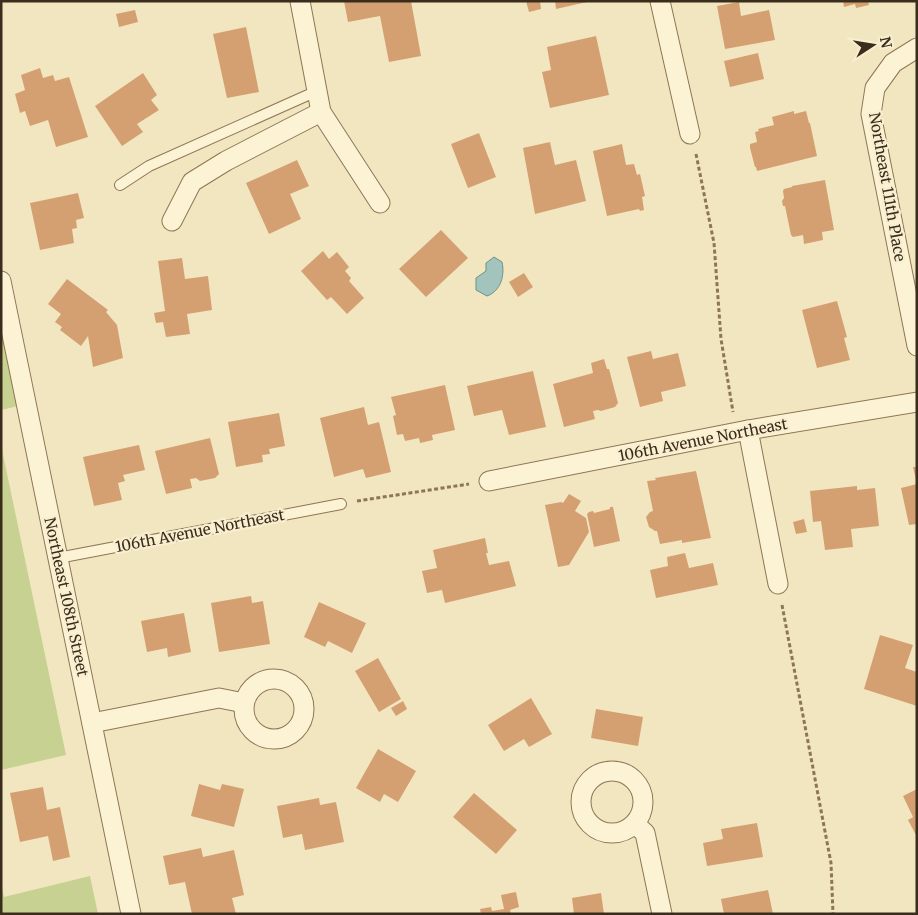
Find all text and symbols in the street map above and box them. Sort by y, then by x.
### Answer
north arrow [848,20,898,70]
text: N [876,35,896,50]
street label: Northeast 111th Place [865,111,910,263]
street label: 106th Avenue Northeast [617,414,789,465]
street label: 106th Avenue Northeast [114,505,286,556]
street label: Northeast 108th Street [40,516,93,678]

